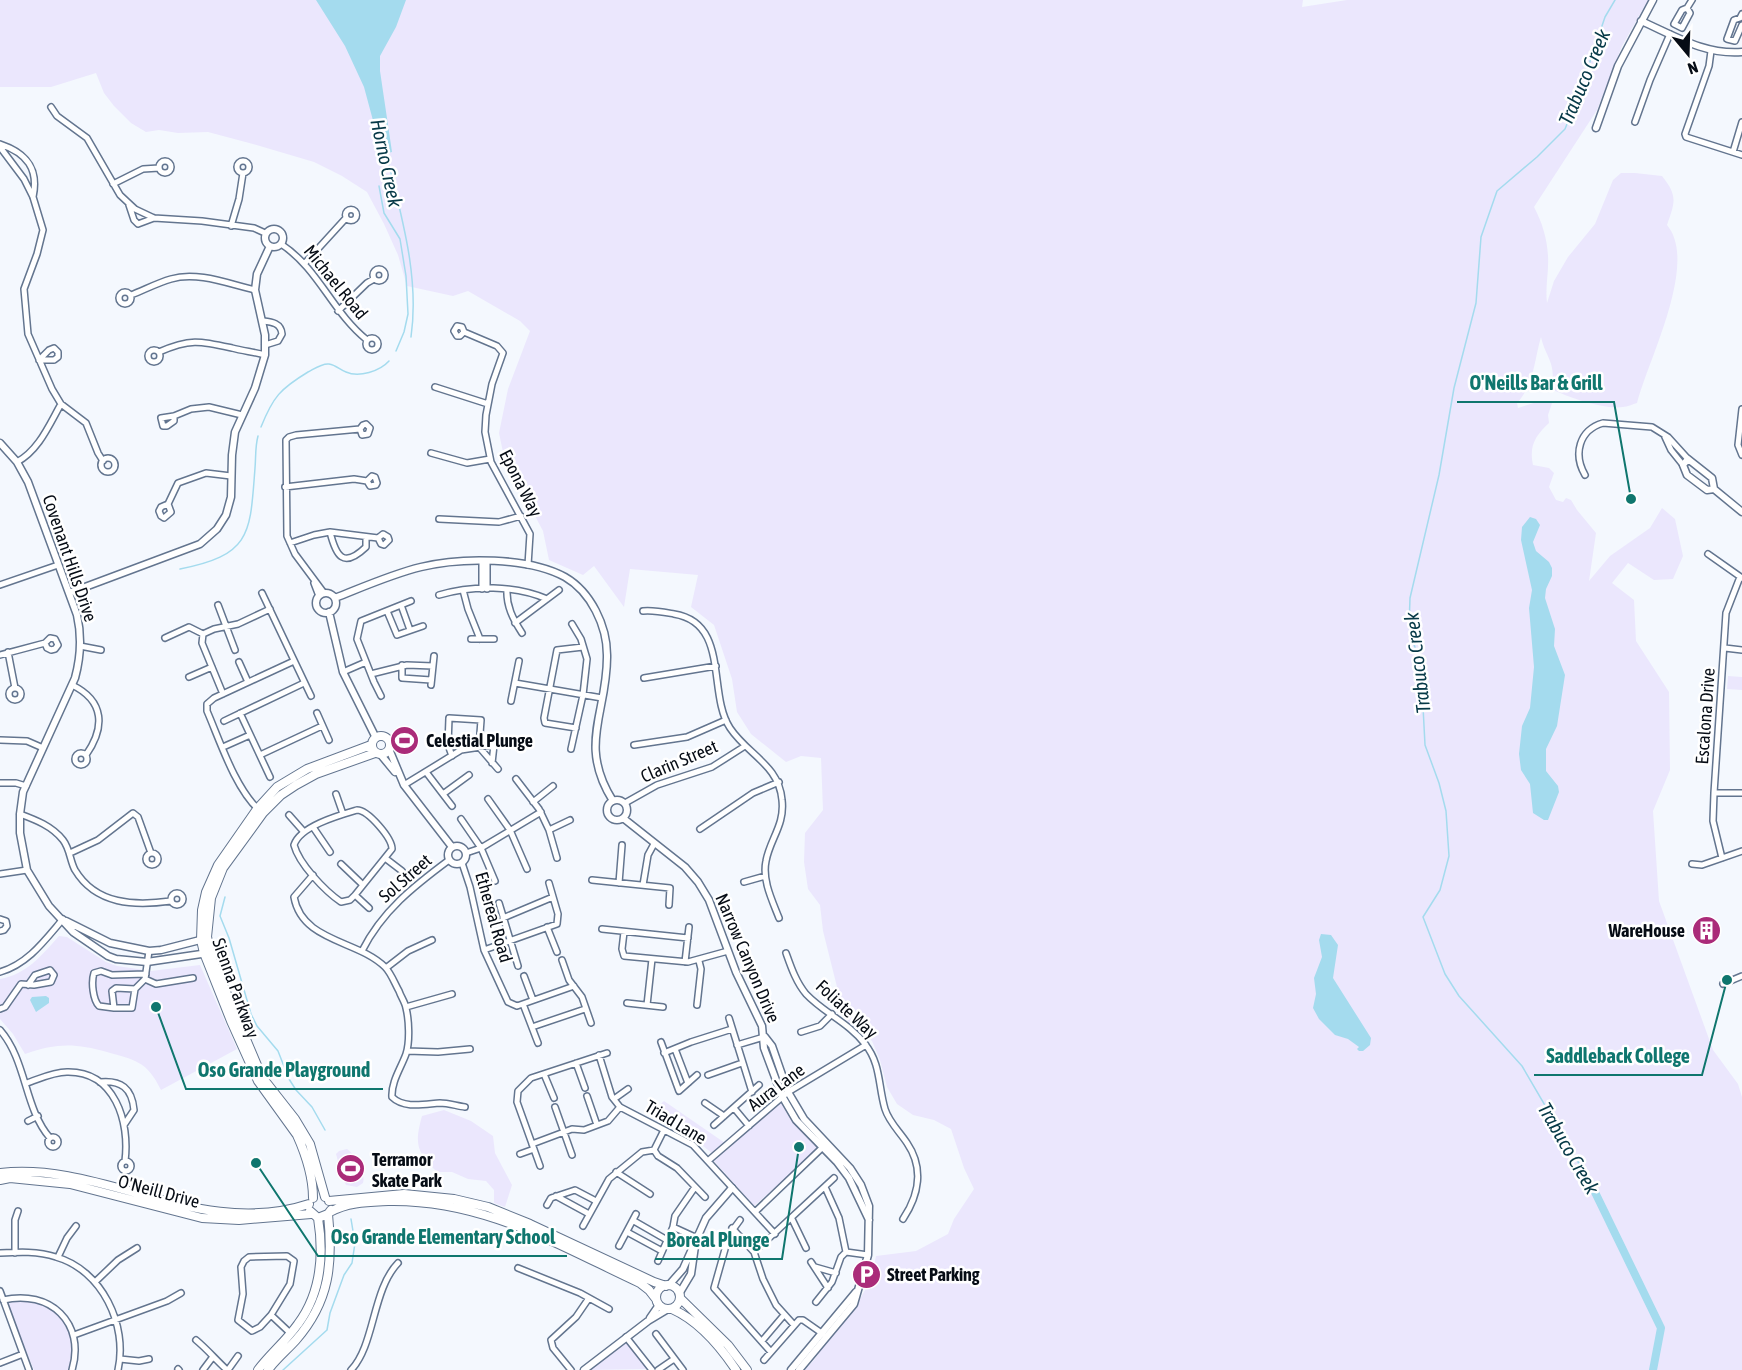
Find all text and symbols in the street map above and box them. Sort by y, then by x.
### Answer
north arrow [1658,24,1718,84]
water label: Trabuco Creek [1554,26,1615,128]
text: N [1685,58,1700,78]
water label: Horno Creek [366,117,408,209]
street label: Michael Road [300,241,372,323]
callout: O'Neills Bar & Grill [1457,364,1614,402]
text: O'Neills Bar & Grill [1469,371,1603,394]
street label: Epona Way [495,446,547,520]
street label: Covenant Hills Drive [38,492,102,624]
water label: Trabuco Creek [1399,611,1435,715]
street label: Escalona Drive [1691,667,1719,765]
sports icon: Celestial Plunge [389,724,421,756]
place label: Celestial Plunge [426,730,533,751]
street label: Clarin Street [637,735,721,787]
street label: Sol Street [374,849,436,907]
street label: Ethereal Road [471,869,517,965]
street label: Narrow Canyon Drive [711,890,785,1026]
building icon: WareHouse [1690,914,1722,946]
place label: WareHouse [1608,920,1685,941]
street label: Sienna Parkway [208,935,264,1041]
street label: Foliate Way [812,975,882,1043]
callout: Saddleback College [1534,1037,1702,1075]
text: Saddleback College [1546,1044,1690,1067]
callout: Oso Grande Playground [186,1051,383,1089]
text: Oso Grande Playground [198,1058,370,1081]
street label: Aura Lane [744,1059,808,1115]
street label: Triad Lane [641,1096,711,1148]
water label: Trabuco Creek [1534,1098,1604,1198]
place label: Terramor Skate Park [372,1149,443,1191]
sports icon: Terramor Skate Park [335,1153,367,1185]
street label: O'Neill Drive [116,1170,202,1212]
callout: Oso Grande Elementary School [318,1218,567,1256]
callout: Boreal Plunge [655,1221,782,1259]
text: Oso Grande Elementary School [331,1225,556,1248]
text: Boreal Plunge [667,1228,769,1251]
parking icon: Street Parking [850,1258,882,1290]
place label: Street Parking [887,1264,980,1285]

